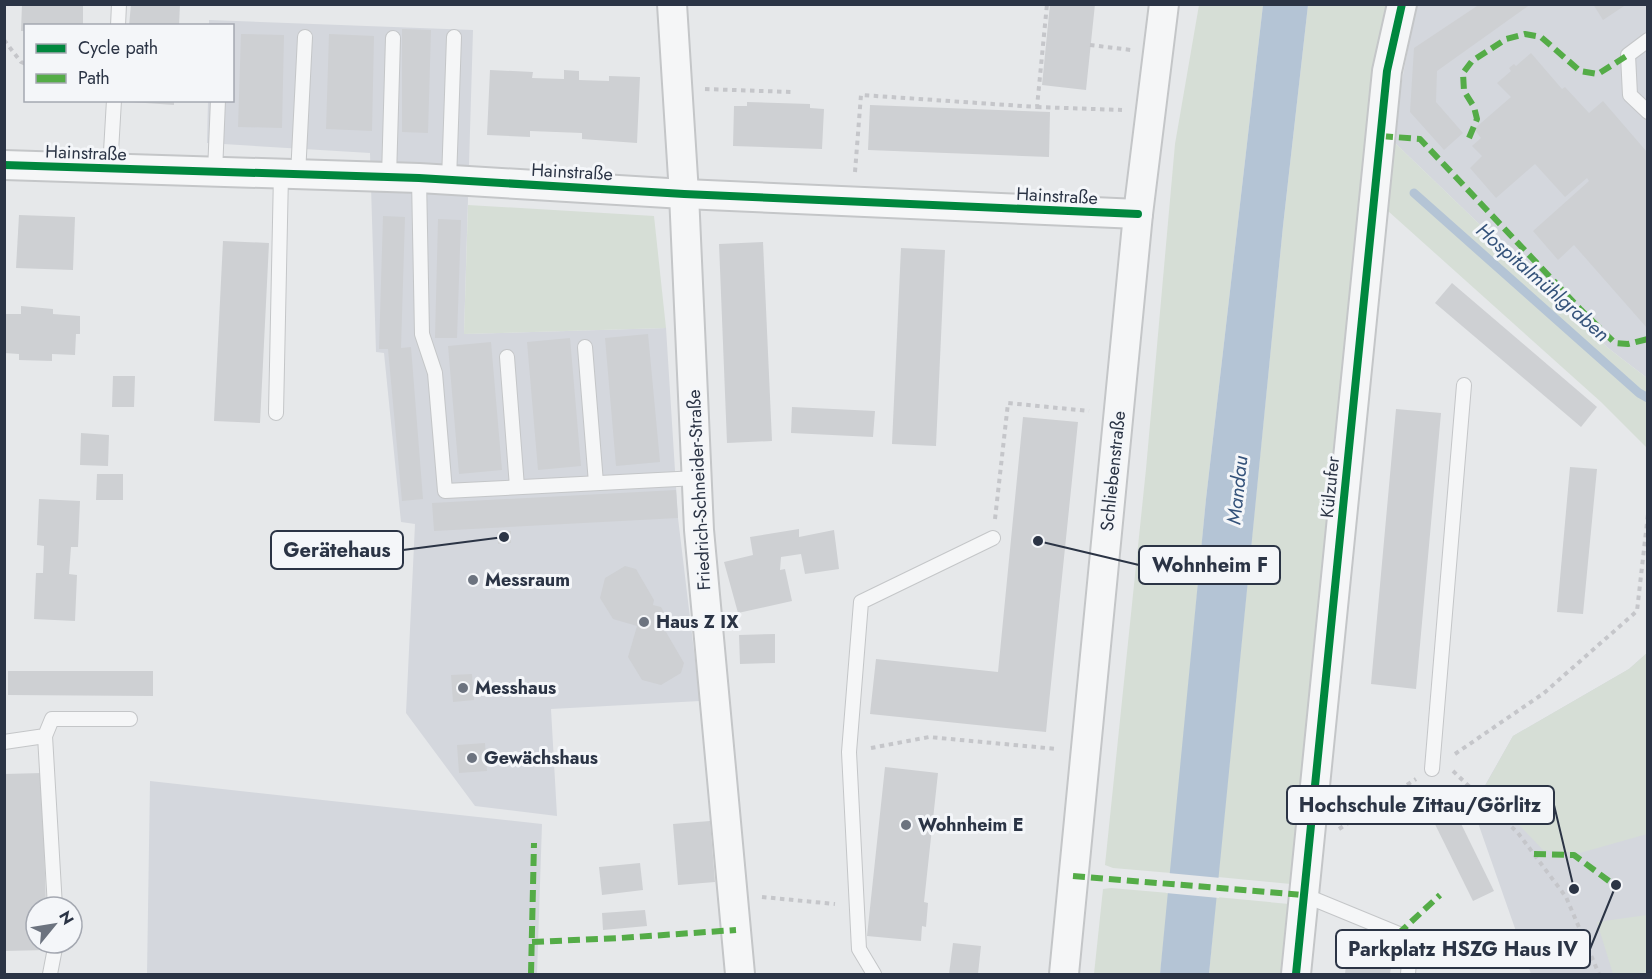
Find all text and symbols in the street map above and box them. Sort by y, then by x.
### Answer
legend [24,24,234,102]
text: Cycle path [78,35,158,61]
text: Path [78,65,110,91]
street label: Hainstraße [45,139,127,167]
street label: Hainstraße [531,157,613,187]
street label: Hainstraße [1016,181,1098,211]
water label: Hospitalmühlgraben [1470,216,1616,349]
street label: Friedrich-Schneider-Straße [681,389,717,591]
street label: Schliebenstraße [1094,410,1132,532]
water label: Mandau [1219,454,1256,526]
street label: Külzufer [1314,454,1346,519]
callout: Gerätehaus [271,531,403,569]
text: Gerätehaus [283,536,391,565]
callout: Wohnheim F [1139,546,1280,584]
text: Wohnheim F [1152,551,1268,580]
place label: Messraum [485,567,570,593]
marker: Messraum [466,573,480,587]
place label: Haus Z IX [656,609,739,635]
marker: Haus Z IX [637,615,651,629]
place label: Messhaus [475,675,556,701]
marker: Messhaus [456,681,470,695]
place label: Gewächshaus [484,745,598,771]
marker: Gewächshaus [465,751,479,765]
callout: Hochschule Zittau/Görlitz [1287,786,1554,824]
text: Hochschule Zittau/Görlitz [1299,791,1542,820]
place label: Wohnheim E [918,812,1023,838]
marker: Wohnheim E [899,818,913,832]
north arrow [24,895,84,955]
text: N [53,906,80,929]
callout: Parkplatz HSZG Haus IV [1336,930,1590,968]
text: Parkplatz HSZG Haus IV [1348,935,1578,964]

